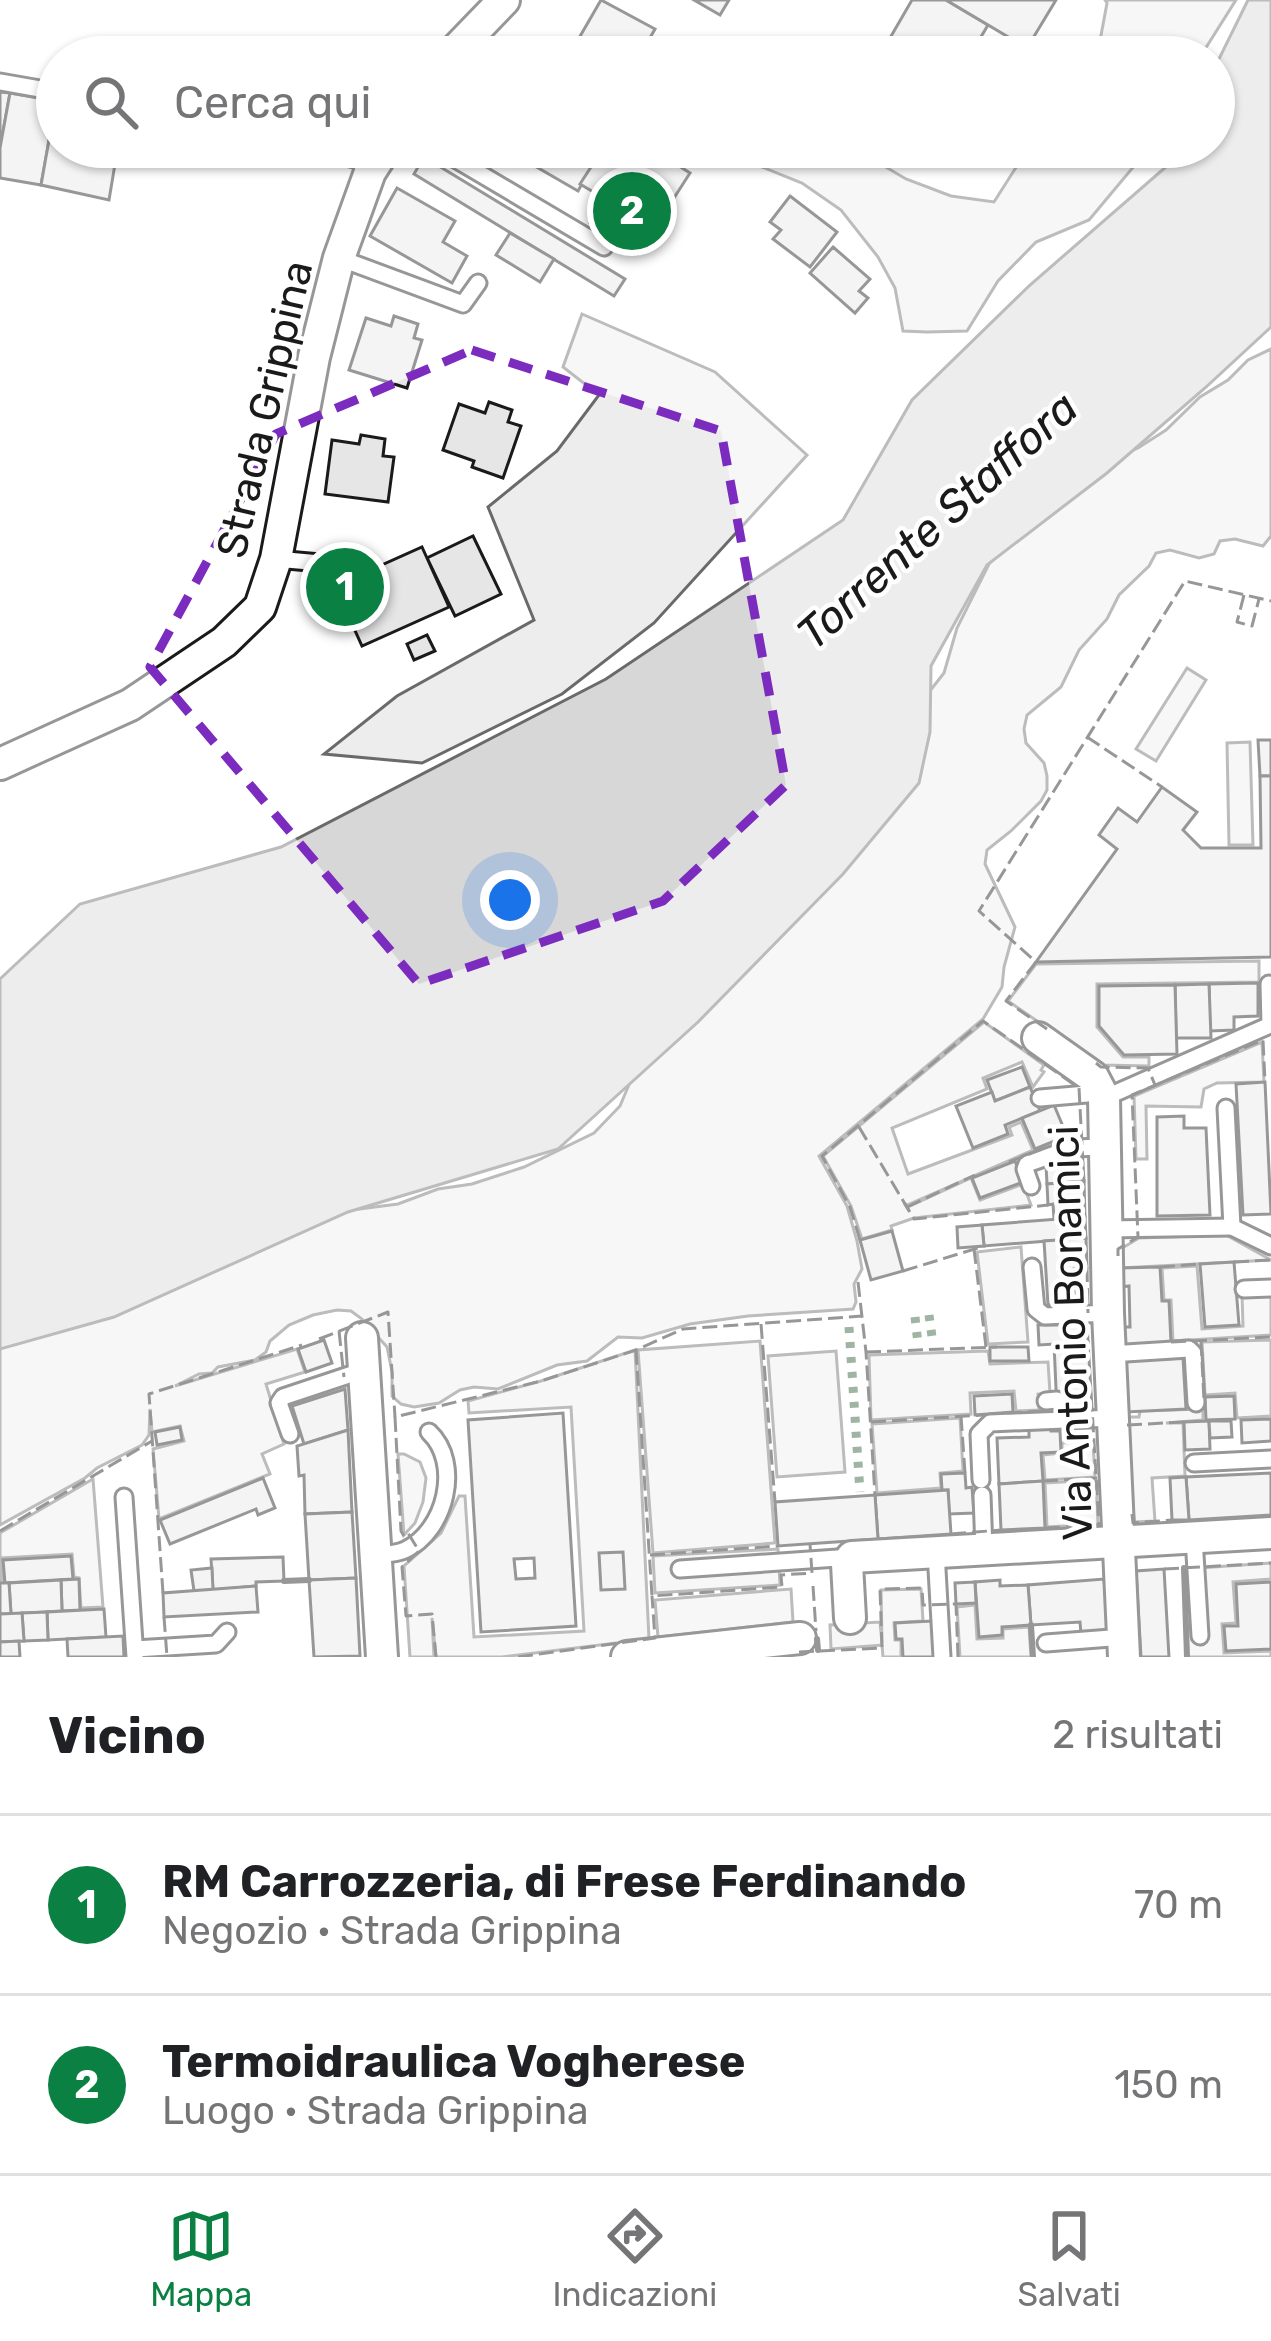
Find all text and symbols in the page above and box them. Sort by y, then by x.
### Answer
search box [36,36,1235,168]
icon: search [78,69,144,135]
text: Cerca qui [174,76,371,129]
pin: 2 [593,166,671,256]
street label: Strada Grippina [206,256,323,563]
water label: Torrente Staffora [786,381,1088,660]
pin: 1 [306,542,384,632]
your location [480,870,540,930]
street label: Via Antonio Bonamici [1039,1125,1103,1541]
text: Vicino [48,1705,206,1766]
text: 2 risultati [1052,1712,1223,1758]
text: RM Carrozzeria, di Frese Ferdinando [162,1855,967,1908]
text: 1 [77,1882,97,1928]
text: 70 m [1134,1882,1223,1928]
text: Negozio · Strada Grippina [162,1908,622,1954]
text: Termoidraulica Vogherese [162,2035,746,2088]
text: 2 [74,2062,100,2108]
text: 150 m [1114,2062,1223,2108]
text: Luogo · Strada Grippina [162,2088,589,2134]
tab: Mappa [150,2203,252,2314]
tab: Indicazioni [552,2203,717,2314]
tab: Salvati [1018,2203,1121,2314]

